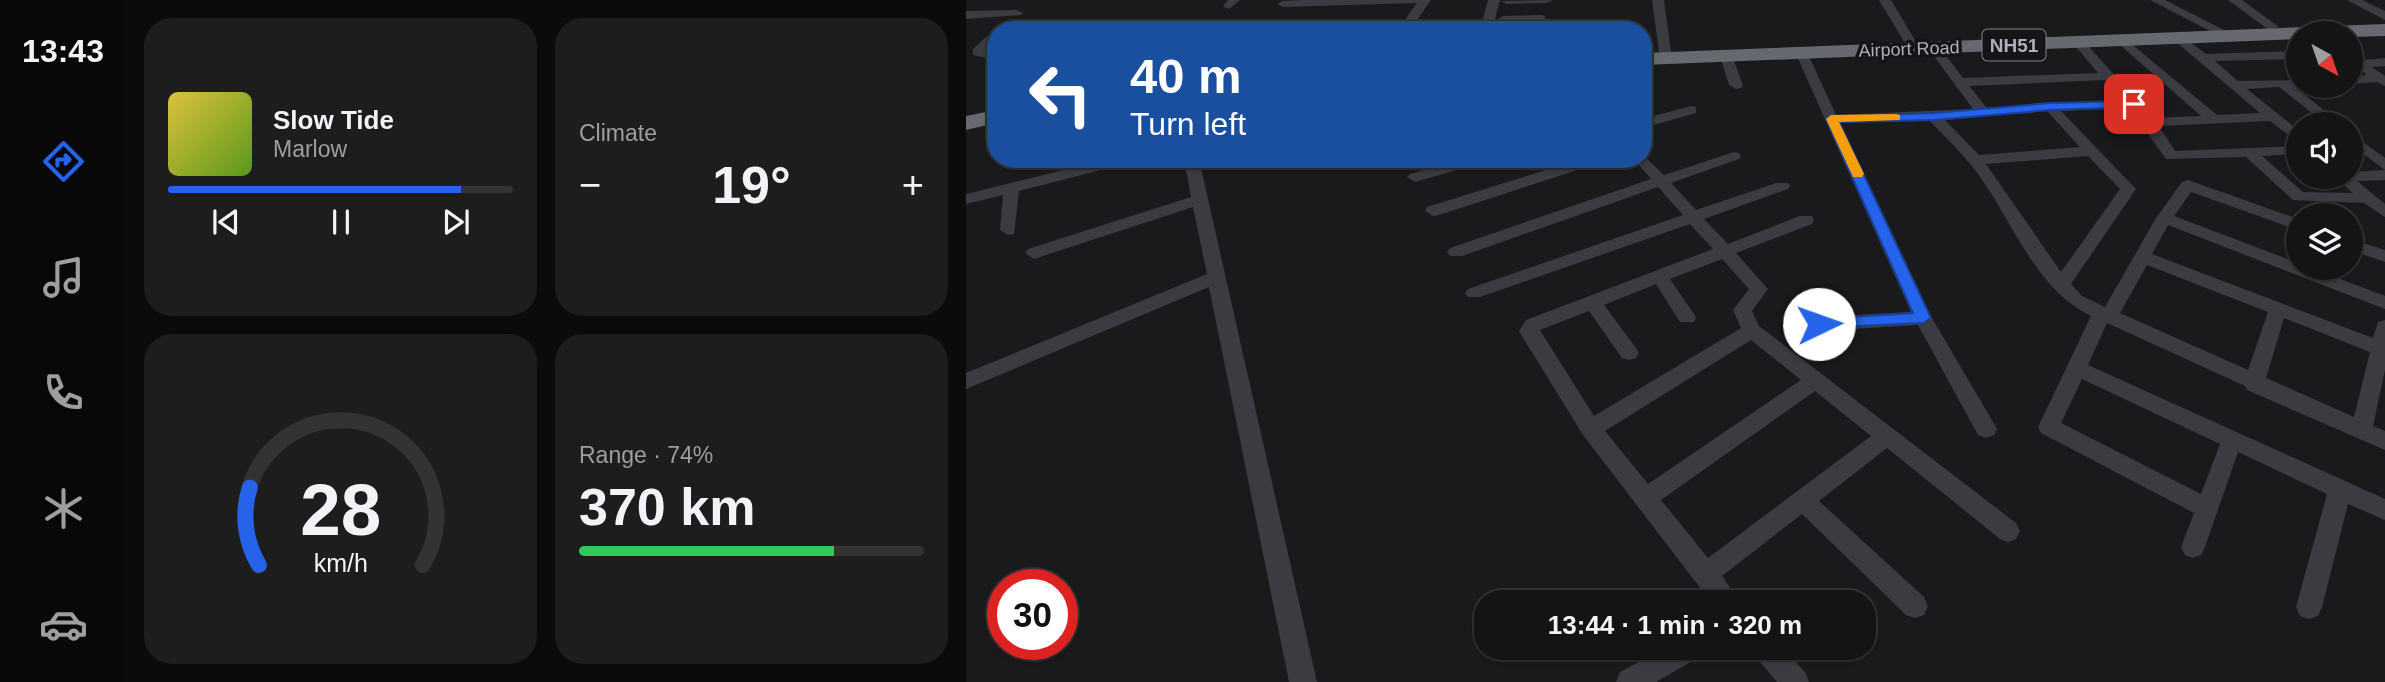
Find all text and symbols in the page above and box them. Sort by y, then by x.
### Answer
north arrow [2286,21,2362,98]
map controls [2286,21,2363,280]
road number: NH51 [1982,30,2046,60]
text: 13:43 [22,33,104,69]
street label: Airport Road [1858,37,1960,61]
icon: left [1015,49,1106,140]
text: 40 m [1130,49,1242,103]
pin [2104,74,2164,134]
icon: arrive [2115,85,2153,123]
text: Slow Tide [273,105,394,135]
text: Turn left [1130,106,1246,142]
button: sound [2286,112,2363,189]
text: Climate [579,120,657,146]
text: Marlow [273,136,347,162]
icon: directions [39,137,88,186]
text: 19° [712,156,791,214]
text: − [579,164,601,206]
text: + [902,164,924,206]
icon: previous [207,203,245,241]
icon: pause [322,203,360,241]
icon: next [437,203,475,241]
button: layers [2286,203,2363,280]
icon: music [39,253,88,302]
position arrow [1782,287,1856,361]
icon: phone [39,368,88,417]
text: Range · 74% [579,442,713,468]
text: 28 [300,469,381,550]
text: 370 km [579,478,755,536]
icon: climate [39,484,88,533]
text: km/h [313,549,368,577]
speed limit sign: 30 [987,569,1078,660]
icon: car [39,600,88,649]
text: 13:44 · 1 min · 320 m [1548,610,1802,640]

